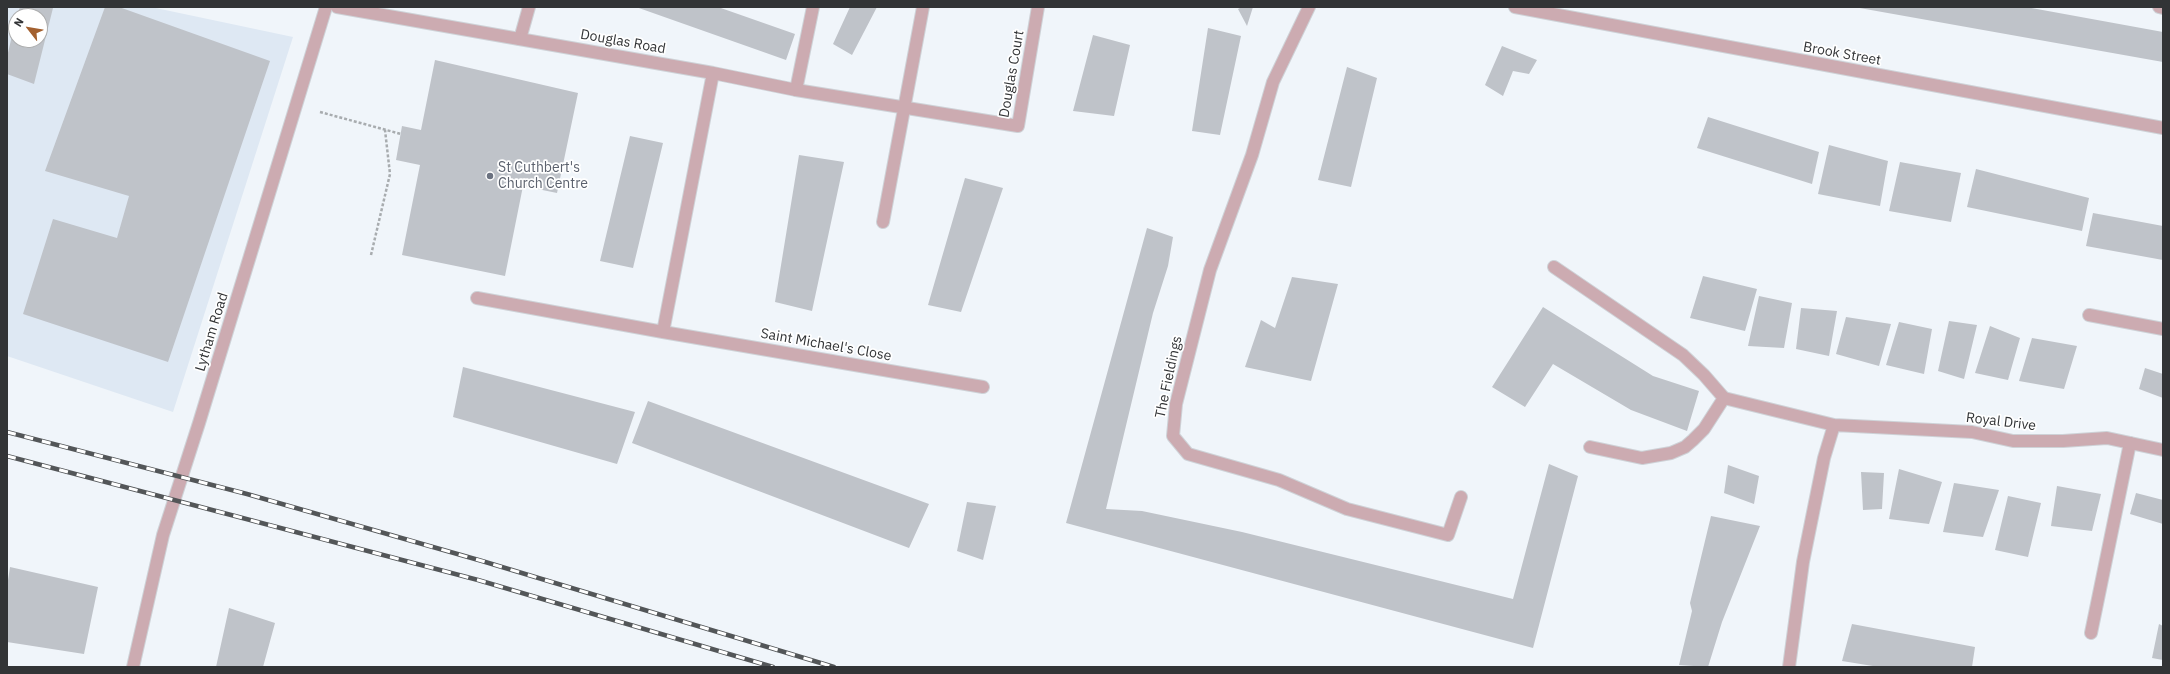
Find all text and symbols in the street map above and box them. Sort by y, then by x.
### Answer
north arrow [8,8,48,48]
text: N [11,15,27,29]
street label: Douglas Road [579,26,667,58]
street label: Douglas Court [996,29,1028,119]
street label: Brook Street [1802,39,1882,69]
place label: St Cuthbert's Church Centre [498,160,588,192]
marker: St Cuthbert's Church Centre [485,171,495,181]
street label: Lytham Road [192,291,232,373]
street label: Saint Michael's Close [759,325,893,365]
street label: The Fieldings [1152,334,1186,420]
street label: Royal Drive [1965,409,2037,435]

